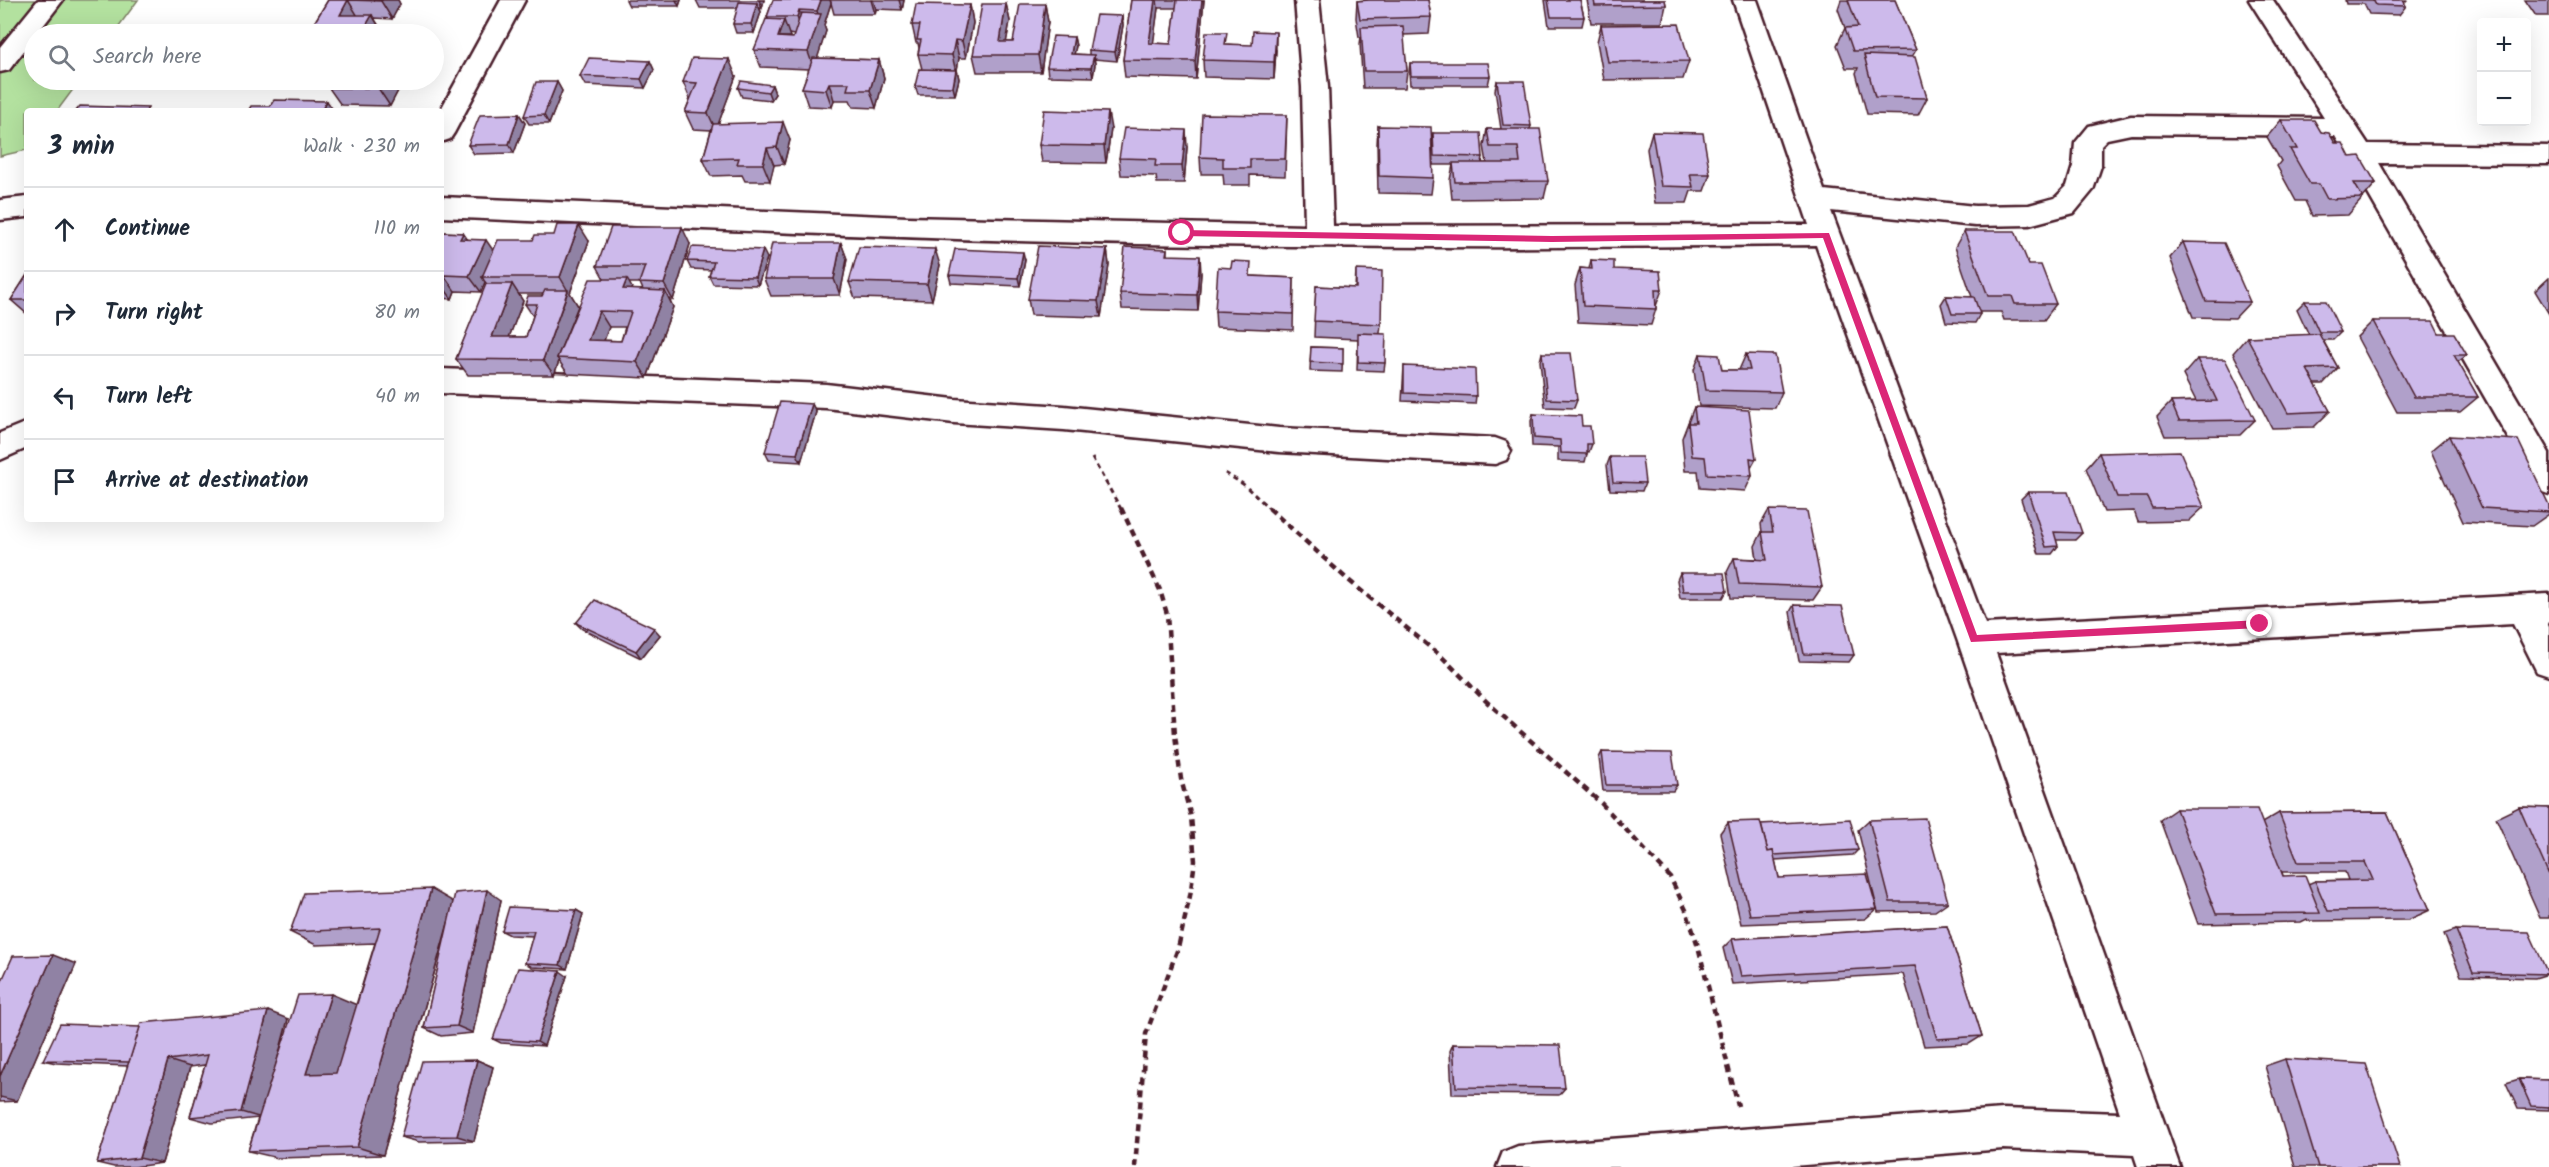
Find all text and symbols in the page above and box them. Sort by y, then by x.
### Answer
map controls [2477,18,2531,126]
button: + [2477,18,2531,72]
search box [24,24,444,90]
text: Search here [93,40,201,75]
icon: search [45,41,78,74]
button: − [2477,72,2531,126]
text: 3 min [48,126,115,168]
text: Walk · 230 m [303,131,420,163]
text: Continue [105,212,190,247]
icon: ahead [48,213,81,246]
text: 110 m [374,213,420,245]
route start [1168,219,1194,245]
text: Turn right [105,296,203,331]
icon: right [48,297,81,330]
text: 80 m [374,297,420,329]
text: Turn left [105,380,192,415]
icon: left [48,381,81,414]
text: 40 m [375,381,420,413]
text: Arrive at destination [105,464,308,499]
icon: arrive [48,465,81,498]
route end [2246,610,2272,636]

